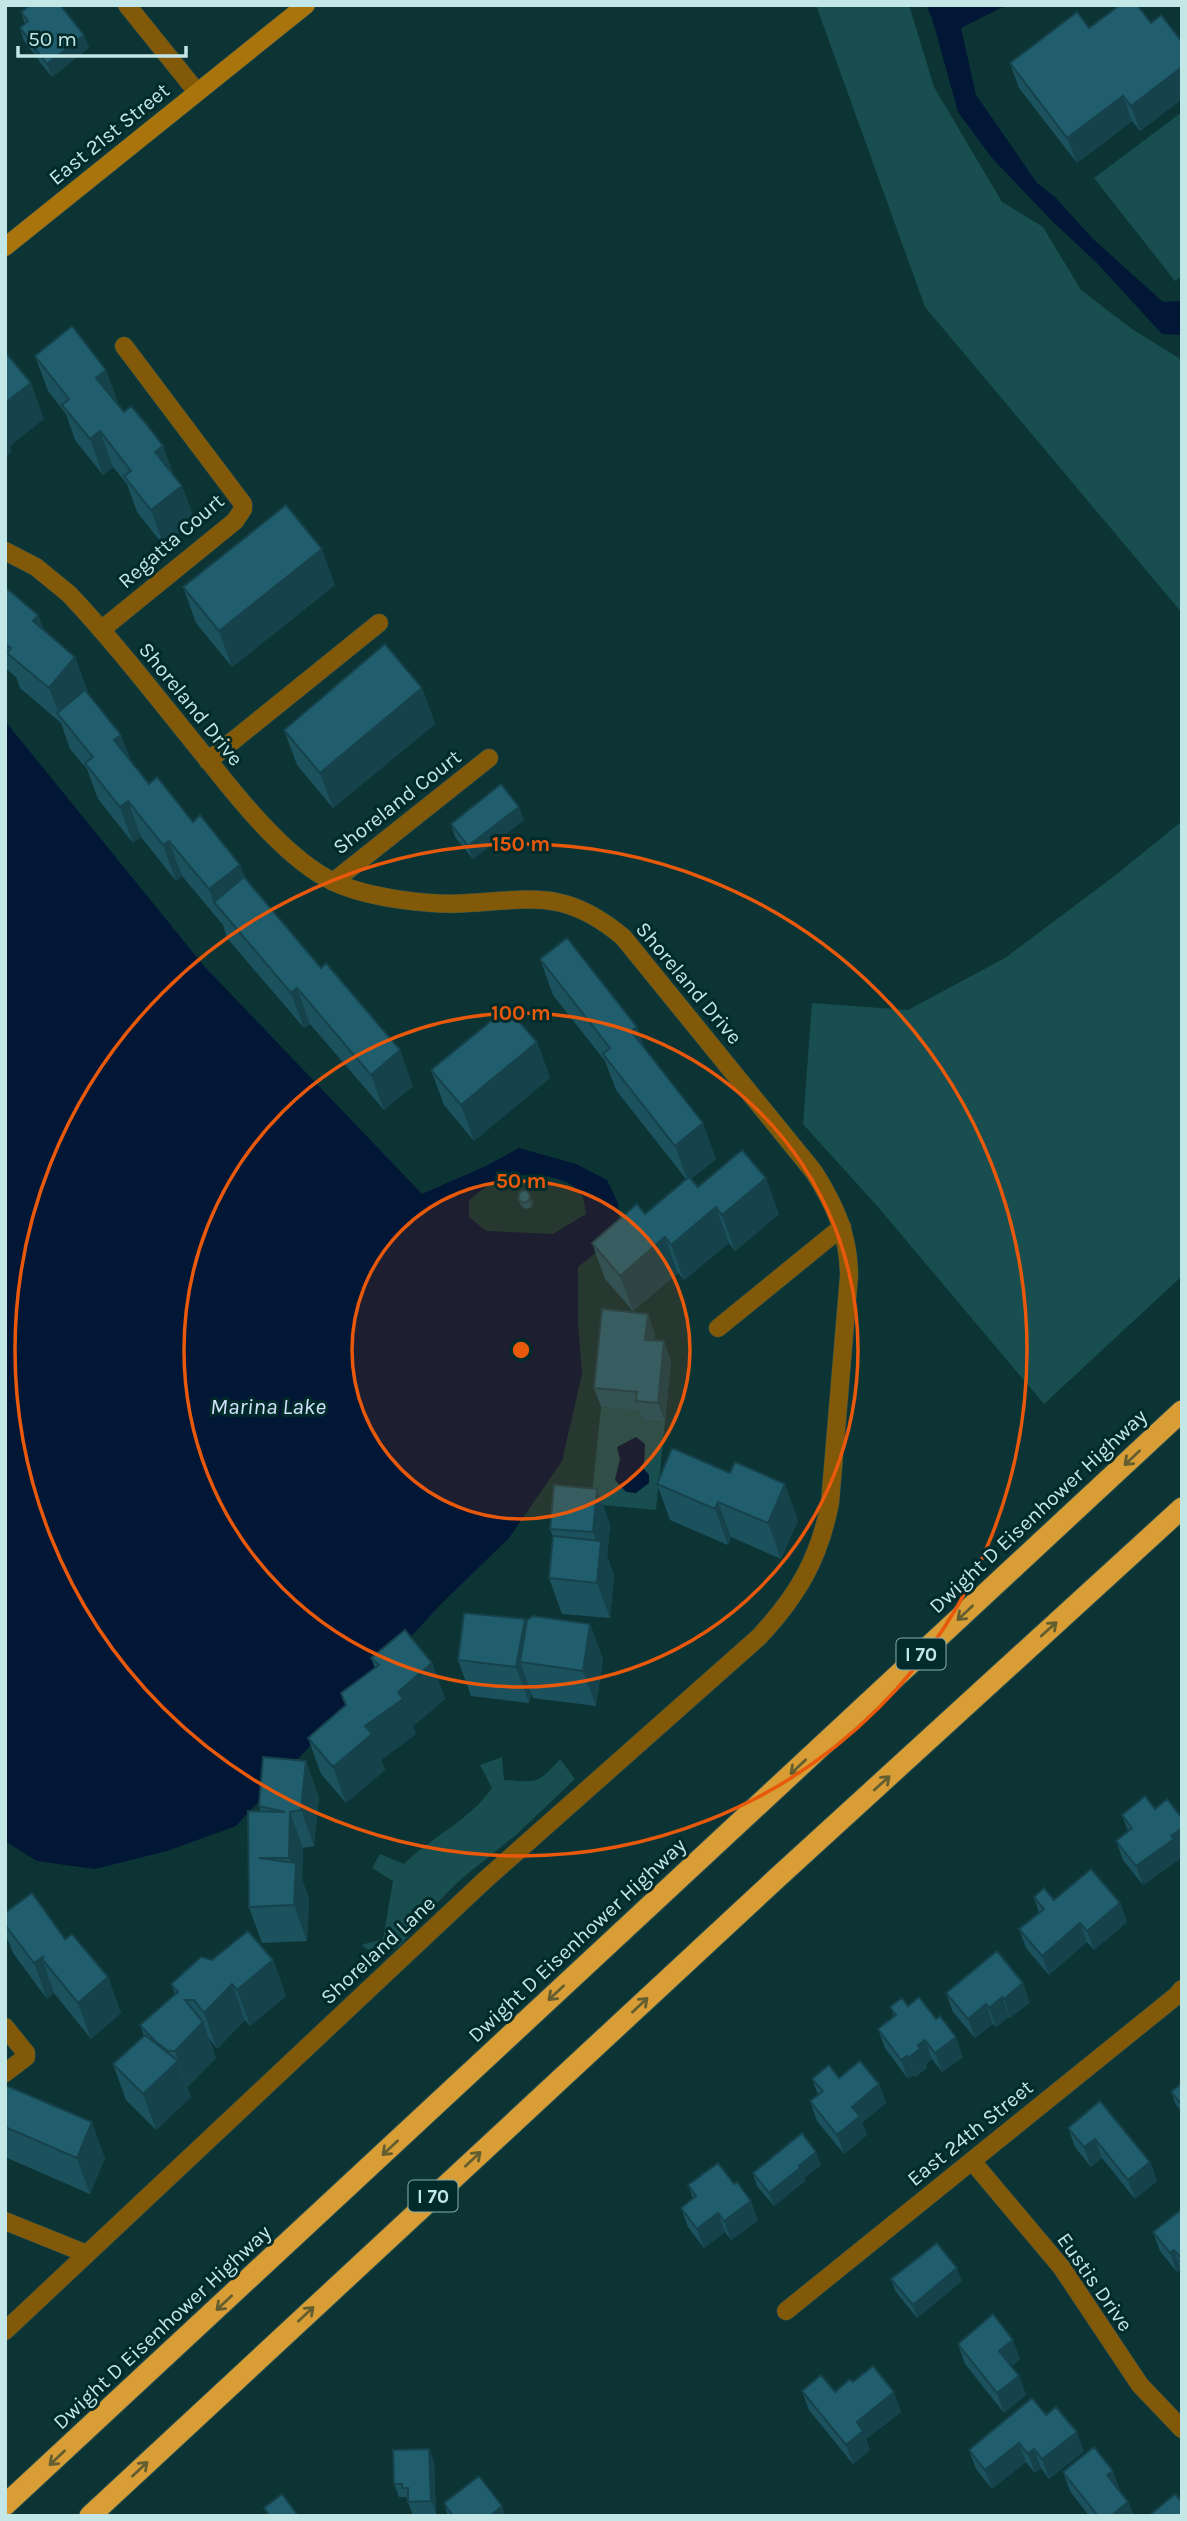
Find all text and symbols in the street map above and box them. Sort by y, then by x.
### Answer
scale bar [18,14,186,58]
text: 50 m [28,27,77,51]
street label: East 21st Street [44,78,174,190]
street label: Regatta Court [113,489,229,593]
street label: Shoreland Drive [134,637,248,771]
street label: Shoreland Court [328,745,466,859]
text: 150 m [492,832,550,856]
street label: Shoreland Drive [631,917,747,1049]
text: 100 m [491,1001,551,1025]
text: 50 m [496,1169,546,1193]
centre of rings [509,1338,533,1362]
water label: Marina Lake [210,1393,326,1420]
street label: Dwight D Eisenhower Highway [924,1404,1152,1618]
one-way arrow [1124,1449,1141,1466]
one-way arrow [957,1604,974,1621]
one-way arrow [1040,1621,1057,1638]
road number: I 70 [897,1638,946,1670]
one-way arrow [790,1759,807,1776]
one-way arrow [872,1775,890,1791]
street label: Dwight D Eisenhower Highway [463,1833,691,2047]
street label: Shoreland Lane [316,1891,440,2009]
one-way arrow [548,1984,565,2001]
one-way arrow [631,1996,648,2013]
street label: East 24th Street [902,2075,1038,2191]
one-way arrow [381,2140,399,2156]
one-way arrow [464,2151,481,2168]
road number: I 70 [408,2180,458,2212]
street label: Dwight D Eisenhower Highway [48,2220,276,2434]
street label: Eustis Drive [1052,2228,1138,2336]
one-way arrow [216,2295,233,2312]
one-way arrow [297,2305,314,2322]
one-way arrow [49,2449,66,2466]
one-way arrow [131,2461,149,2477]

